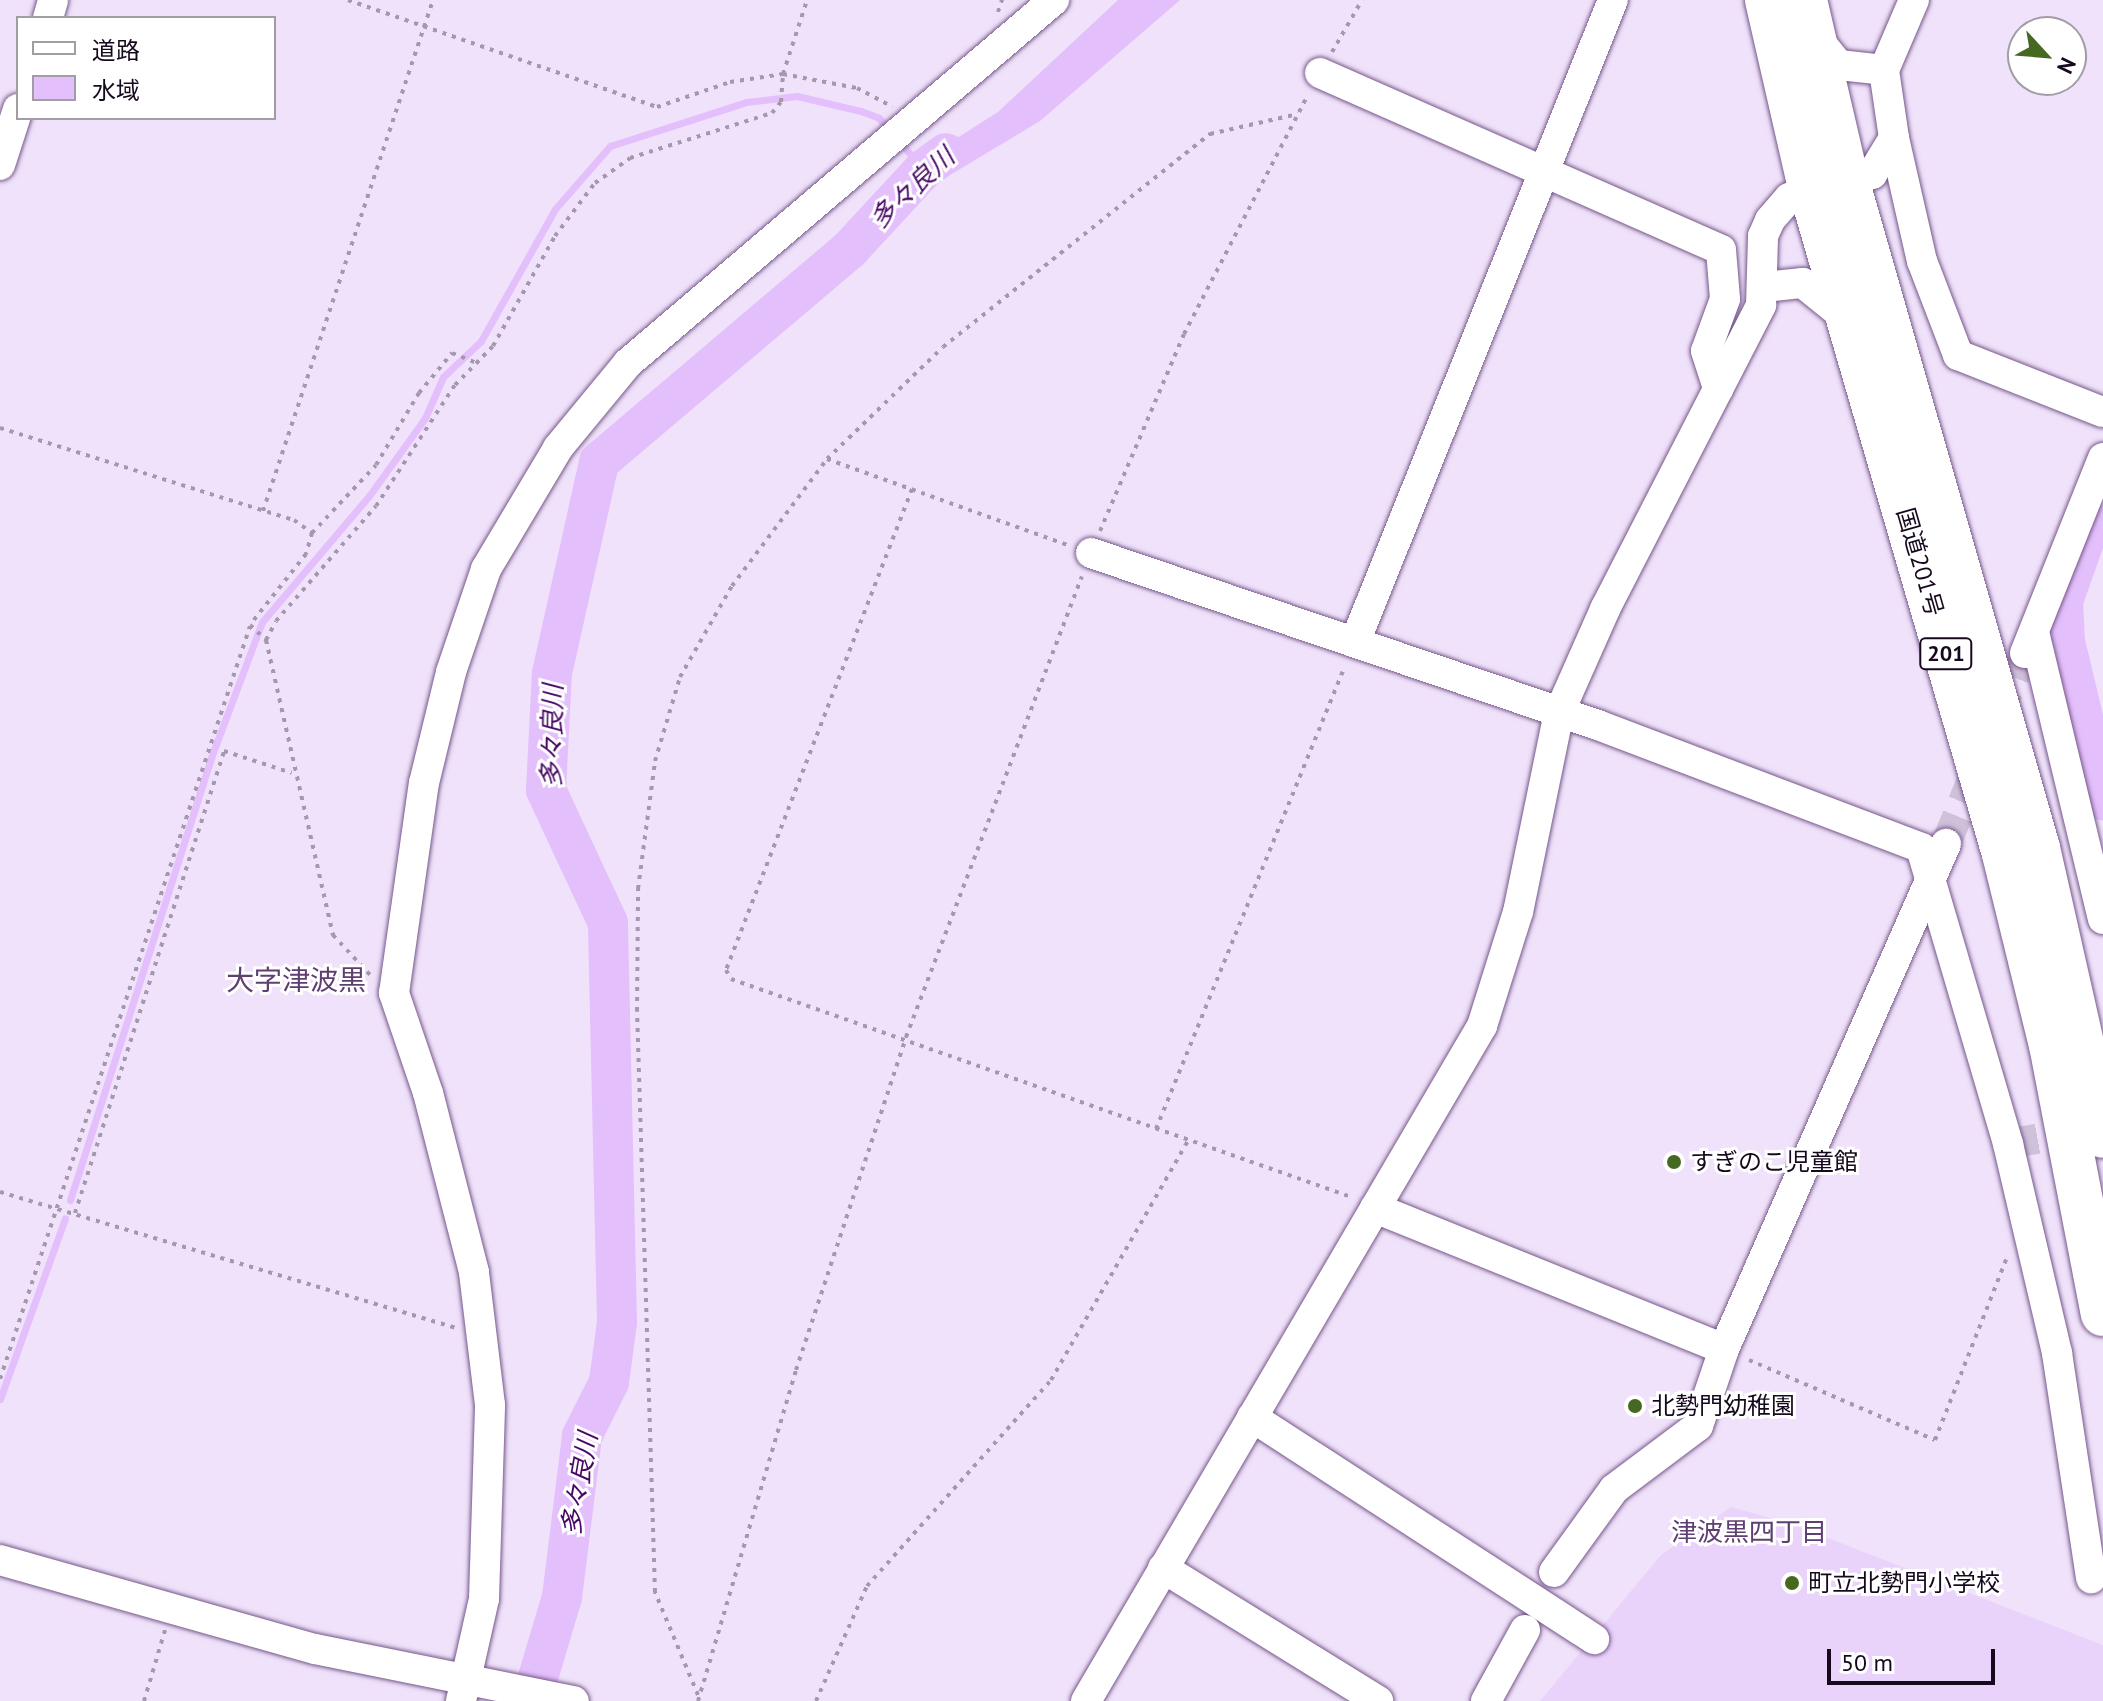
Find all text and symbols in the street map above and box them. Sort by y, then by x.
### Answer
legend [16,16,276,120]
north arrow [2007,16,2087,96]
text: 道路 [92,35,140,66]
text: N [2051,53,2083,78]
text: 水域 [92,75,140,106]
water label: 多々良川 [863,141,961,235]
street label: 国道201号 [1891,505,1949,619]
road number: 201 [1918,636,1974,672]
water label: 多々良川 [535,684,569,788]
district label: 大字津波黒 [226,963,366,997]
place label: すぎのこ児童館 [1690,1148,1858,1176]
marker: すぎのこ児童館 [1665,1153,1683,1171]
place label: 北勢門幼稚園 [1651,1392,1795,1420]
marker: 北勢門幼稚園 [1626,1397,1644,1415]
water label: 多々良川 [555,1430,603,1538]
district label: 津波黒四丁目 [1671,1516,1827,1548]
place label: 町立北勢門小学校 [1808,1569,2000,1597]
marker: 町立北勢門小学校 [1783,1574,1801,1592]
scale bar [1831,1633,1999,1683]
text: 50 m [1841,1647,1893,1678]

